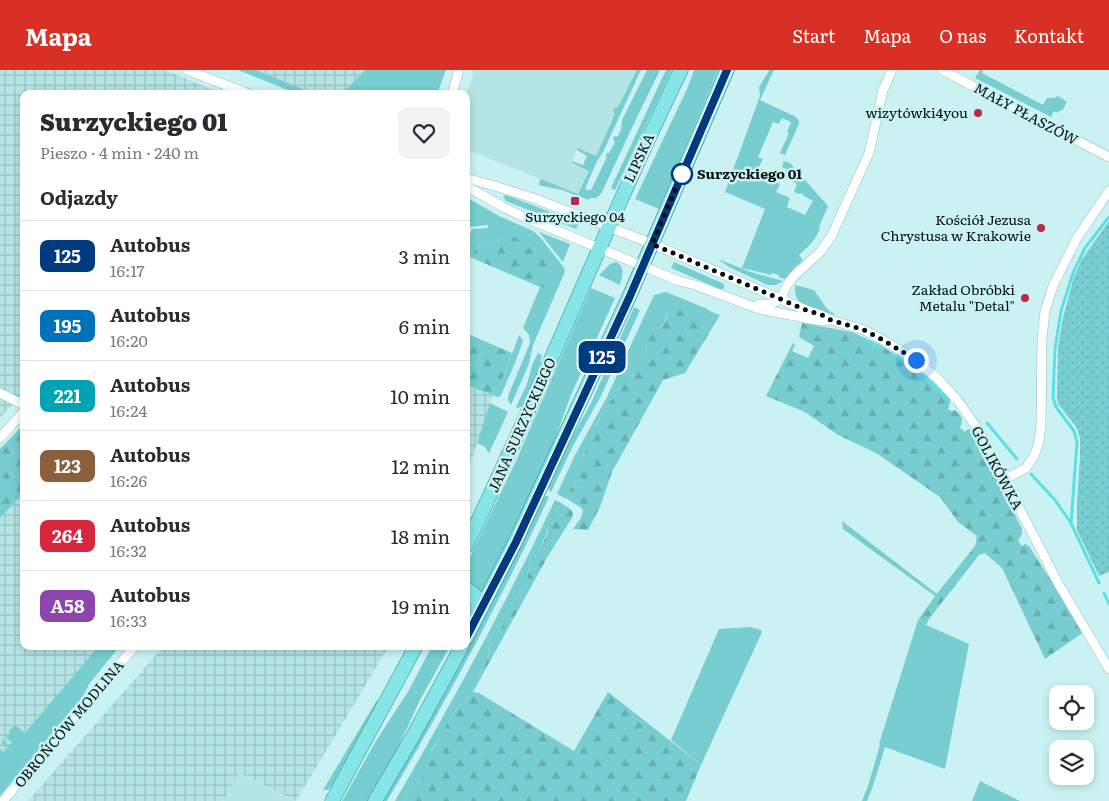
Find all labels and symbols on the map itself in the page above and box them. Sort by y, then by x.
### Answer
street label: MAŁY PŁASZÓW [971,77,1082,149]
place label: wizytówki4you [865,102,968,122]
marker: wizytówki4you [972,107,984,119]
street label: LIPSKA [618,129,659,186]
marker: Surzyckiego 01 [671,163,693,185]
place label: Surzyckiego 01 [697,163,802,183]
marker: Surzyckiego 04 [569,195,581,207]
place label: Surzyckiego 04 [525,206,625,226]
place label: Kościół Jezusa Chrystusa w Krakowie [881,209,1031,245]
marker: Kościół Jezusa Chrystusa w Krakowie [1035,222,1047,234]
place label: Zakład Obróbki Metalu "Detal" [911,279,1015,315]
marker: Zakład Obróbki Metalu "Detal" [1019,292,1031,304]
line badge: 125 [573,341,631,373]
your location [904,348,929,373]
street label: JANA SURZYCKIEGO [482,354,560,495]
street label: GOLIKÓWKA [967,422,1029,514]
street label: OBROŃCÓW MODLINA [9,655,128,791]

